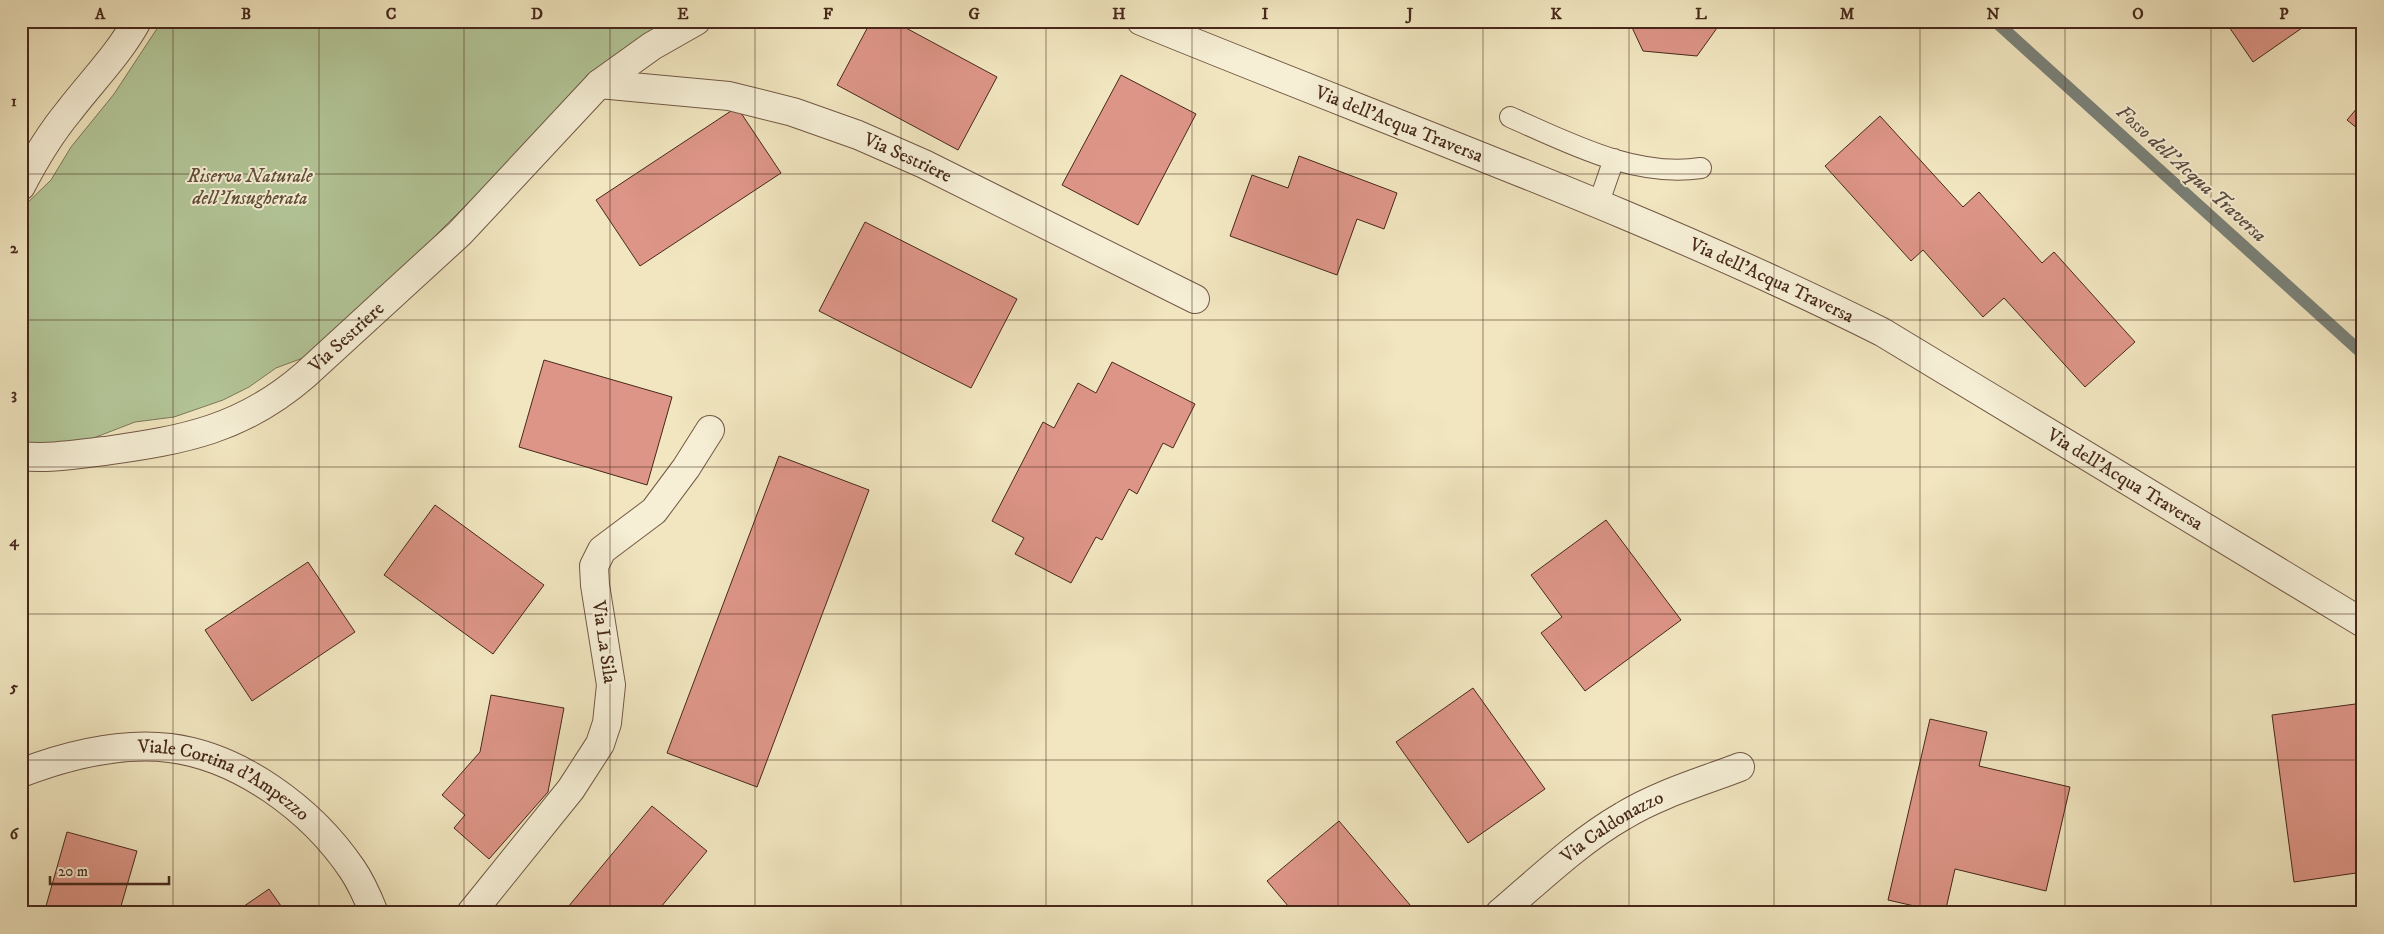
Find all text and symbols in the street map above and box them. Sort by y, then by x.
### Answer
text: A [94,4,106,24]
text: B [241,4,251,24]
text: C [386,4,396,24]
text: D [531,4,543,24]
text: E [677,4,689,24]
text: F [823,4,833,24]
text: G [968,4,980,24]
text: H [1112,4,1126,24]
text: I [1262,4,1269,24]
text: J [1405,4,1414,24]
text: K [1550,4,1562,24]
text: L [1695,4,1707,24]
text: M [1840,4,1855,24]
text: N [1986,4,2000,24]
text: O [2132,4,2144,24]
text: P [2279,4,2289,24]
street label: Via dell'Acqua Traversa [1311,80,1486,167]
text: 1 [11,91,17,111]
water label: Fosso dell'Acqua Traversa [2111,100,2271,248]
street label: Via Sestriere [859,127,956,187]
park label: Riserva Naturale dell'Insugherata [187,165,313,210]
street label: Via dell'Acqua Traversa [1685,232,1858,328]
text: 2 [10,238,19,258]
street label: Via Sestriere [303,297,389,378]
text: 3 [11,384,17,404]
street label: Via dell'Acqua Traversa [2042,423,2207,535]
text: 4 [8,531,19,551]
street label: Via La Sila [587,598,621,685]
text: 5 [9,677,18,697]
street label: Viale Cortina d'Ampezzo [137,735,314,825]
street label: Via Caldonazzo [1555,786,1667,868]
text: 6 [10,824,20,844]
scale bar [50,854,169,886]
text: 20 m [58,862,88,881]

